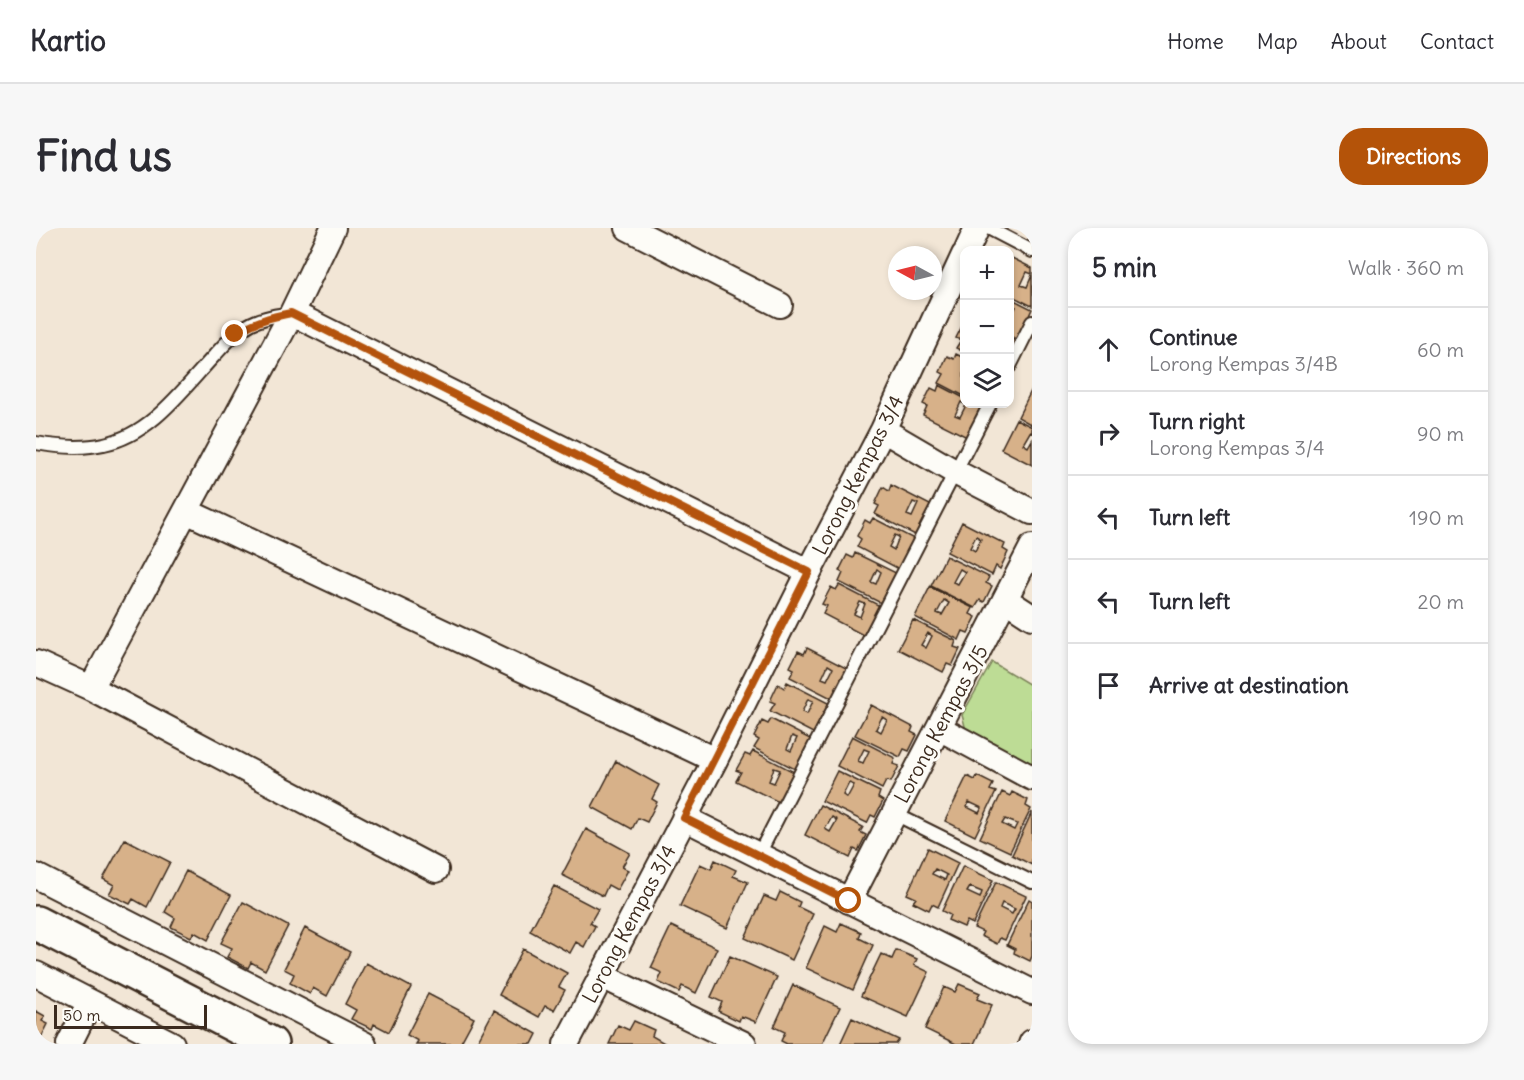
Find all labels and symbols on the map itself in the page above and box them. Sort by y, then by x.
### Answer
north arrow [888,246,942,300]
route end [221,320,247,346]
street label: Lorong Kempas 3/4 [807,391,909,559]
street label: Lorong Kempas 3/5 [888,640,993,807]
street label: Lorong Kempas 3/4 [576,840,681,1007]
route start [835,887,861,913]
scale bar [54,1002,207,1030]

